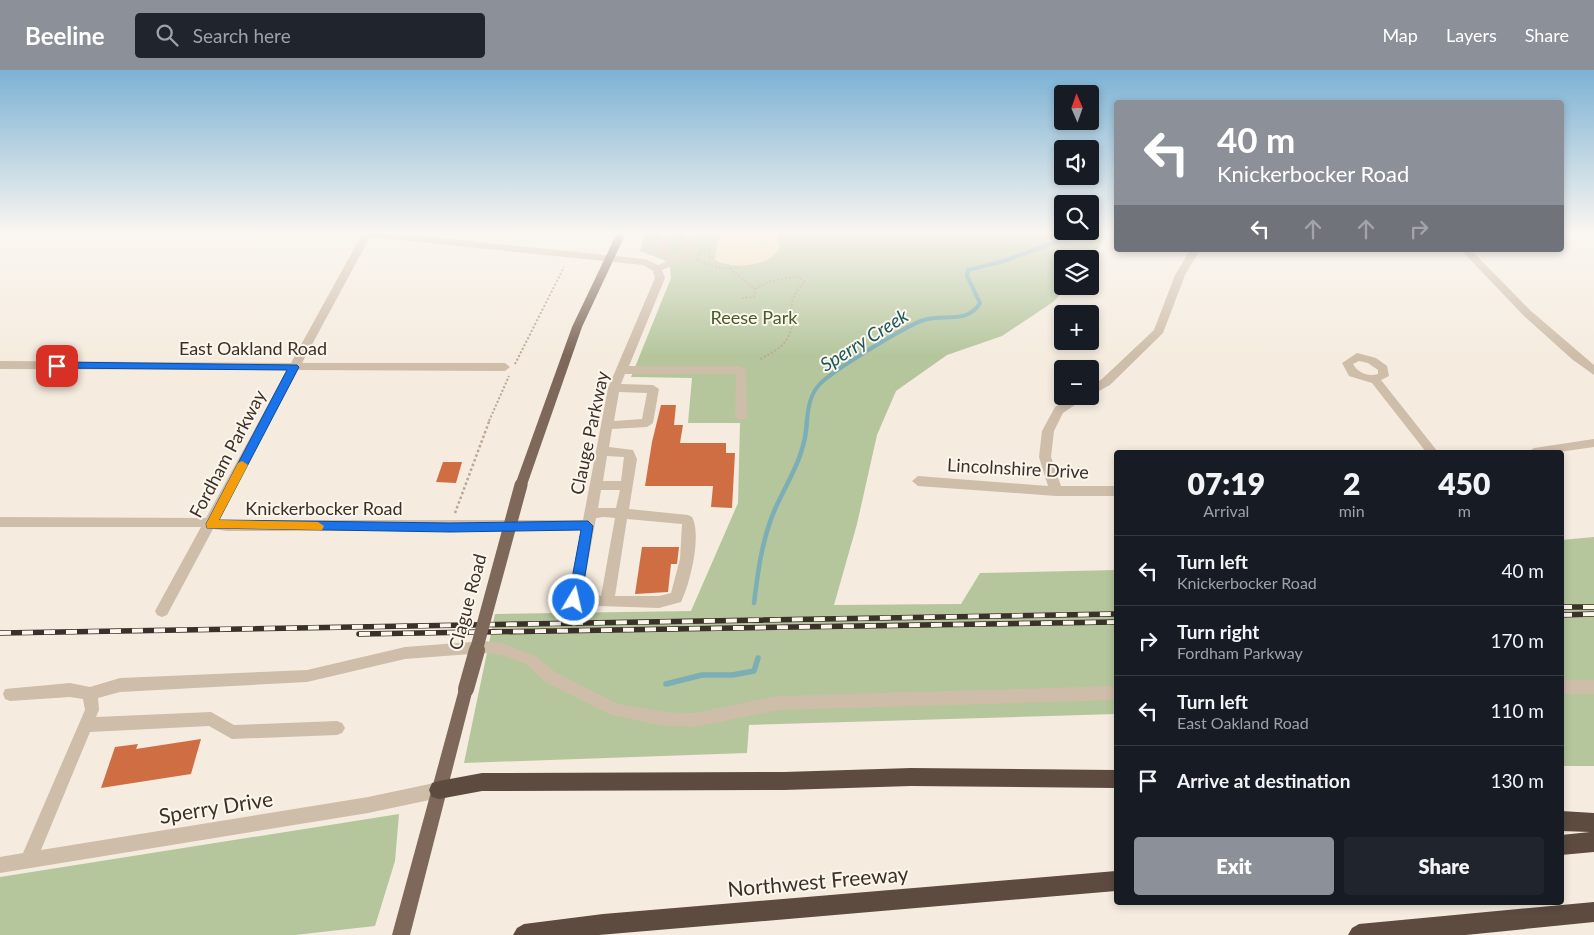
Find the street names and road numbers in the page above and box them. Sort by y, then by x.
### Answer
street label: East Oakland Road [179,337,327,359]
street label: Clauge Parkway [565,368,613,497]
street label: Fordham Parkway [184,385,270,521]
street label: Lincolnshire Drive [947,453,1089,483]
street label: Knickerbocker Road [245,497,403,519]
street label: Clague Road [444,551,490,652]
street label: Sperry Drive [157,785,275,828]
street label: Northwest Freeway [726,860,910,901]

